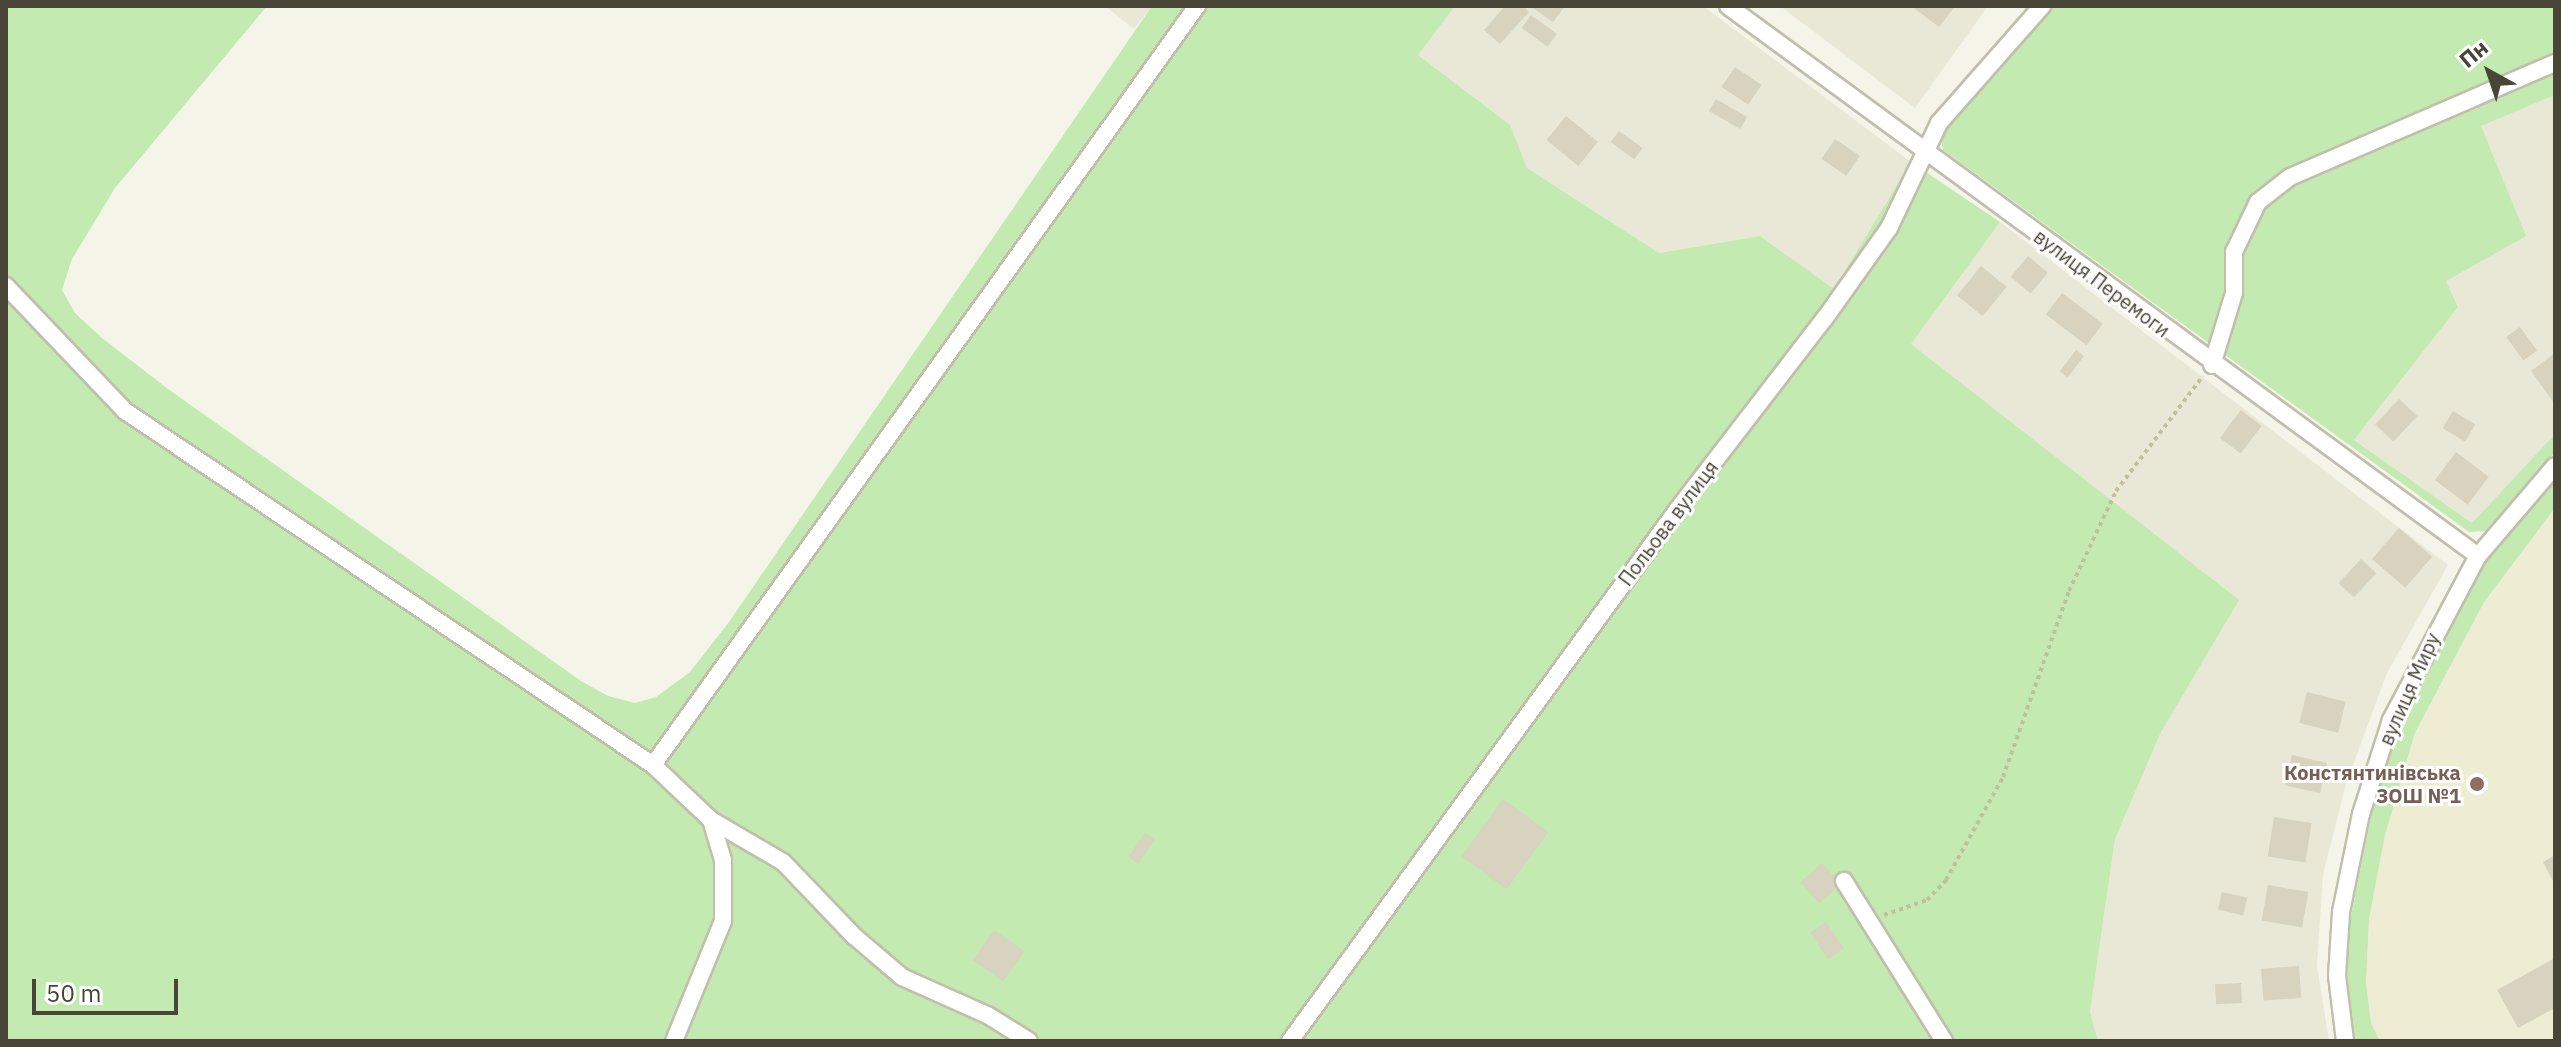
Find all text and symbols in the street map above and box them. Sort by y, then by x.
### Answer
north arrow [2449,32,2529,112]
text: Пн [2453,33,2494,74]
street label: вулиця Перемоги [2029,224,2175,342]
street label: Польова вулиця [1613,456,1723,590]
street label: вулиця Миру [2374,629,2444,749]
place label: Констянтинівська ЗОШ №1 [2284,760,2461,807]
marker: Констянтинівська ЗОШ №1 [2468,775,2486,793]
scale bar [36,963,182,1013]
text: 50 m [46,977,101,1009]

